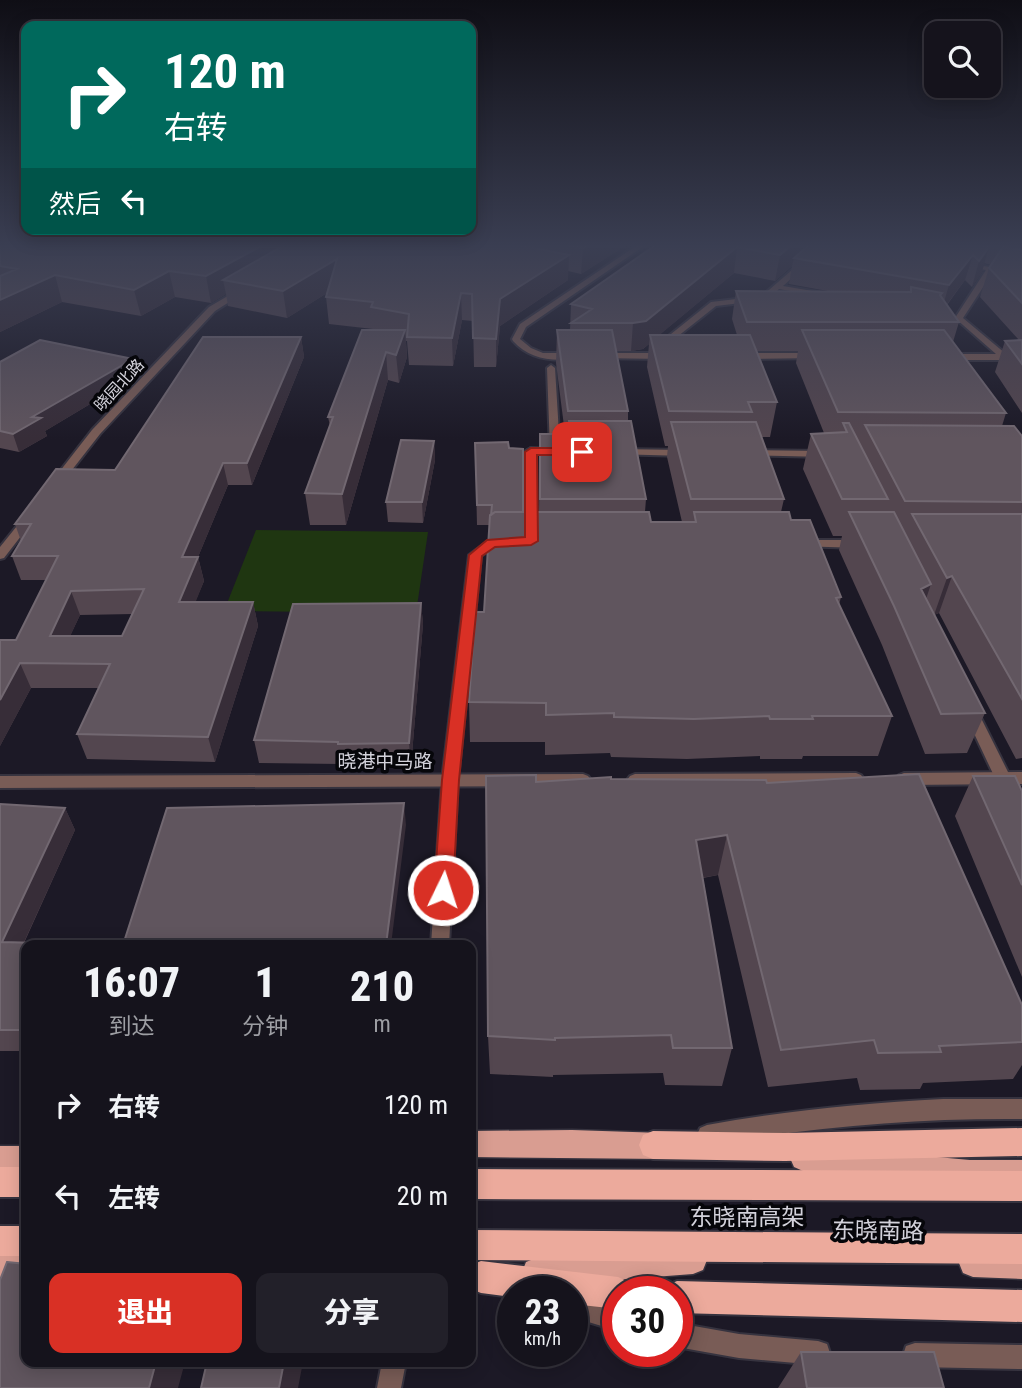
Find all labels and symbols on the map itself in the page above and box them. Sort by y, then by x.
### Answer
street label: 晓园北路 [90,355,148,415]
pin [552,422,612,482]
street label: 晓港中马路 [337,750,433,773]
position arrow [406,853,480,927]
street label: 东晓南高架 [690,1204,805,1231]
street label: 东晓南路 [832,1217,924,1245]
speed limit sign: 30 [602,1276,693,1367]

